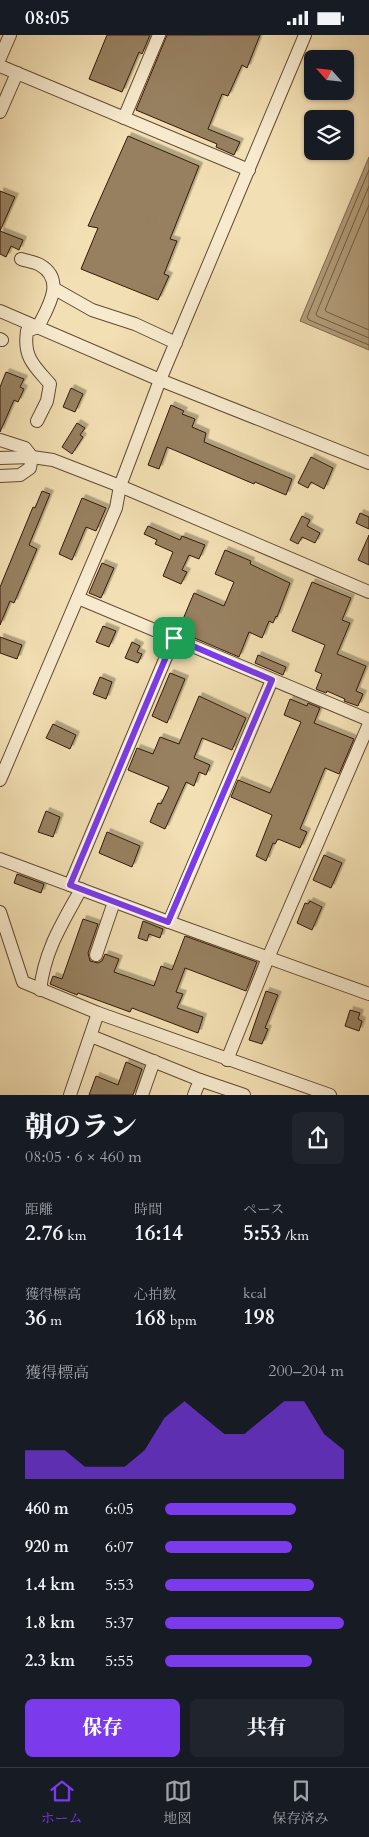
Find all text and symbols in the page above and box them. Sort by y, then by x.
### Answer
text: 08:05 [25,5,69,31]
north arrow [304,50,354,100]
map controls [304,50,354,160]
button: layers [304,110,354,160]
pin [153,617,195,659]
icon: arrive [160,624,188,652]
text: 朝のラン [25,1108,137,1146]
button: share [292,1112,344,1164]
text: 08:05 · 6 × 460 m [25,1146,142,1168]
text: 距離 [25,1200,53,1219]
text: 時間 [134,1200,162,1219]
text: ペース [243,1200,284,1219]
text: 2.76 [25,1219,63,1248]
text: 16:14 [134,1219,183,1248]
text: 5:53 [243,1219,281,1248]
text: km [63,1226,86,1245]
text: /km [281,1226,309,1245]
text: kcal [243,1284,267,1303]
text: 獲得標高 [25,1285,81,1304]
text: 心拍数 [134,1285,176,1304]
text: 198 [243,1303,275,1332]
text: 36 [25,1304,47,1333]
text: 168 [134,1304,166,1333]
text: m [47,1311,62,1330]
text: bpm [166,1311,197,1330]
text: 200–204 m [268,1360,344,1382]
text: 獲得標高 [25,1362,89,1384]
text: 460 m [25,1498,69,1520]
text: 6:05 [105,1498,134,1520]
text: 920 m [25,1536,69,1558]
text: 6:07 [105,1536,134,1558]
text: 1.4 km [25,1574,75,1596]
text: 5:53 [105,1574,134,1596]
text: 1.8 km [25,1612,75,1634]
text: 5:37 [105,1612,134,1634]
text: 2.3 km [25,1650,75,1672]
text: 5:55 [105,1650,134,1672]
button: 保存 [25,1699,180,1757]
button: 共有 [190,1699,344,1757]
tab: ホーム [41,1777,83,1828]
tab: 地図 [164,1777,192,1828]
tab: 保存済み [273,1777,329,1828]

